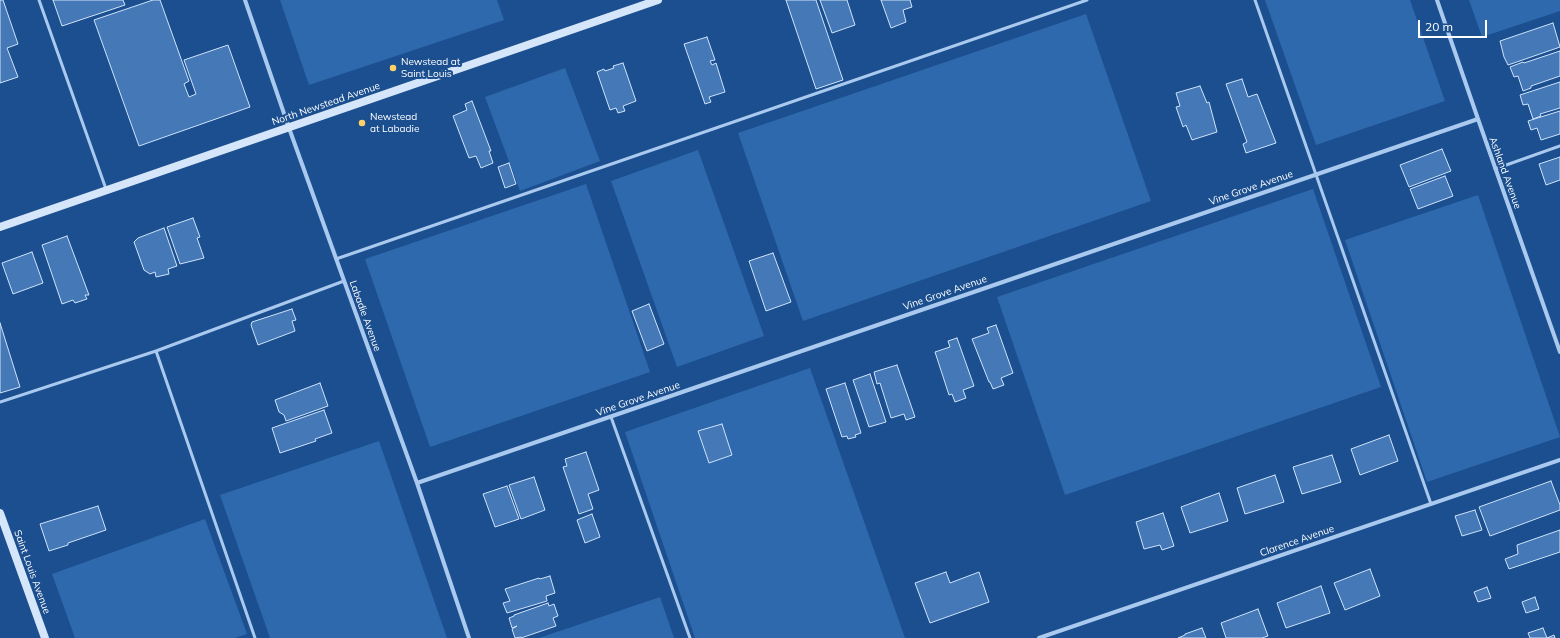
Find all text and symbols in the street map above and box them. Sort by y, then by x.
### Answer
scale bar [1420,12,1489,38]
text: 20 m [1425,19,1453,34]
place label: Newstead at Saint Louis [401,56,460,80]
marker: Newstead at Saint Louis [388,63,398,73]
street label: North Newstead Avenue [270,80,382,128]
place label: Newstead at Labadie [370,111,419,134]
marker: Newstead at Labadie [357,118,367,128]
street label: Ashland Avenue [1486,135,1524,211]
street label: Vine Grove Avenue [1207,168,1295,208]
street label: Vine Grove Avenue [901,273,989,313]
street label: Labadie Avenue [347,279,383,353]
street label: Vine Grove Avenue [594,379,682,419]
street label: Clarence Avenue [1258,523,1336,559]
street label: Saint Louis Avenue [11,528,53,616]

